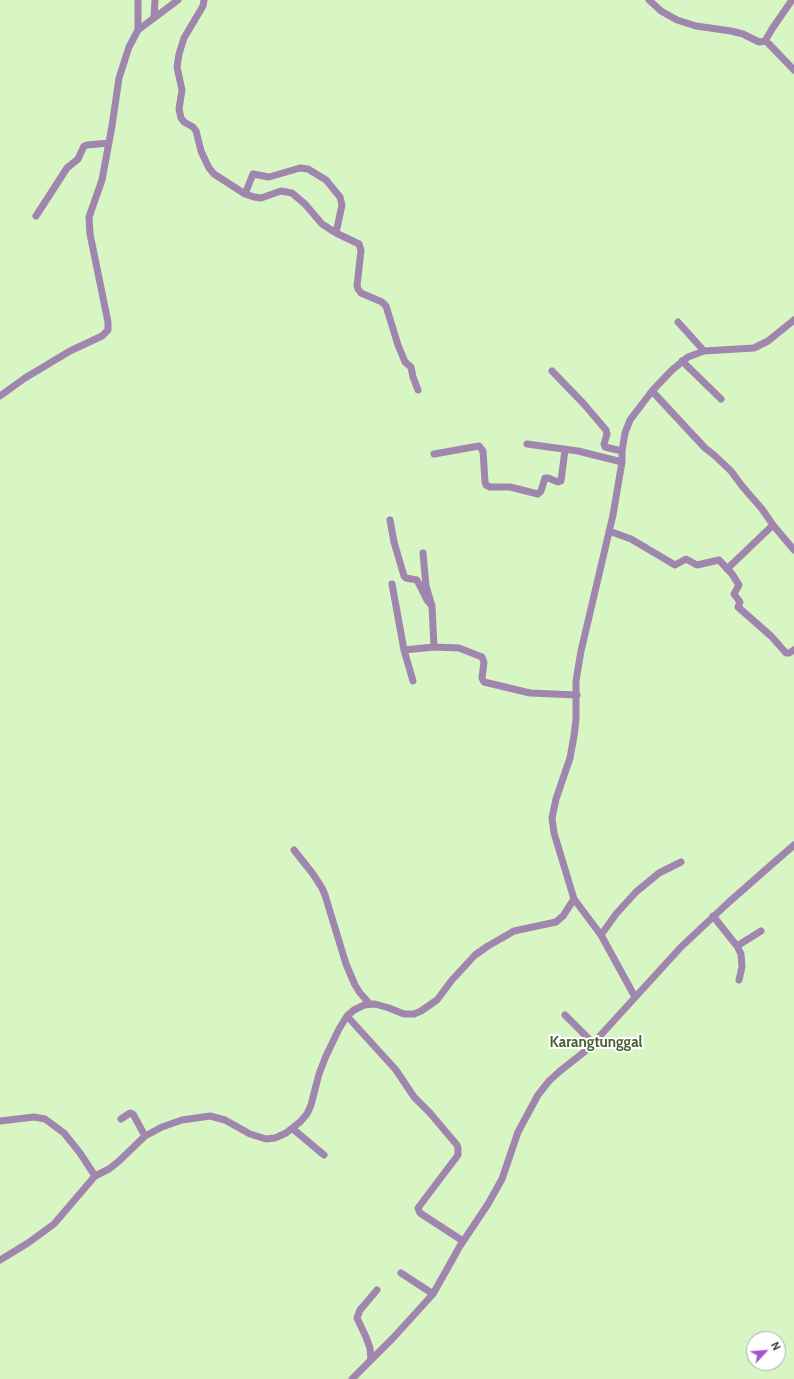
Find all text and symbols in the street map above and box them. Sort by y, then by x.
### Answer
district label: Karangtunggal [549,1034,643,1052]
north arrow [746,1331,786,1371]
text: N [768,1340,784,1353]

